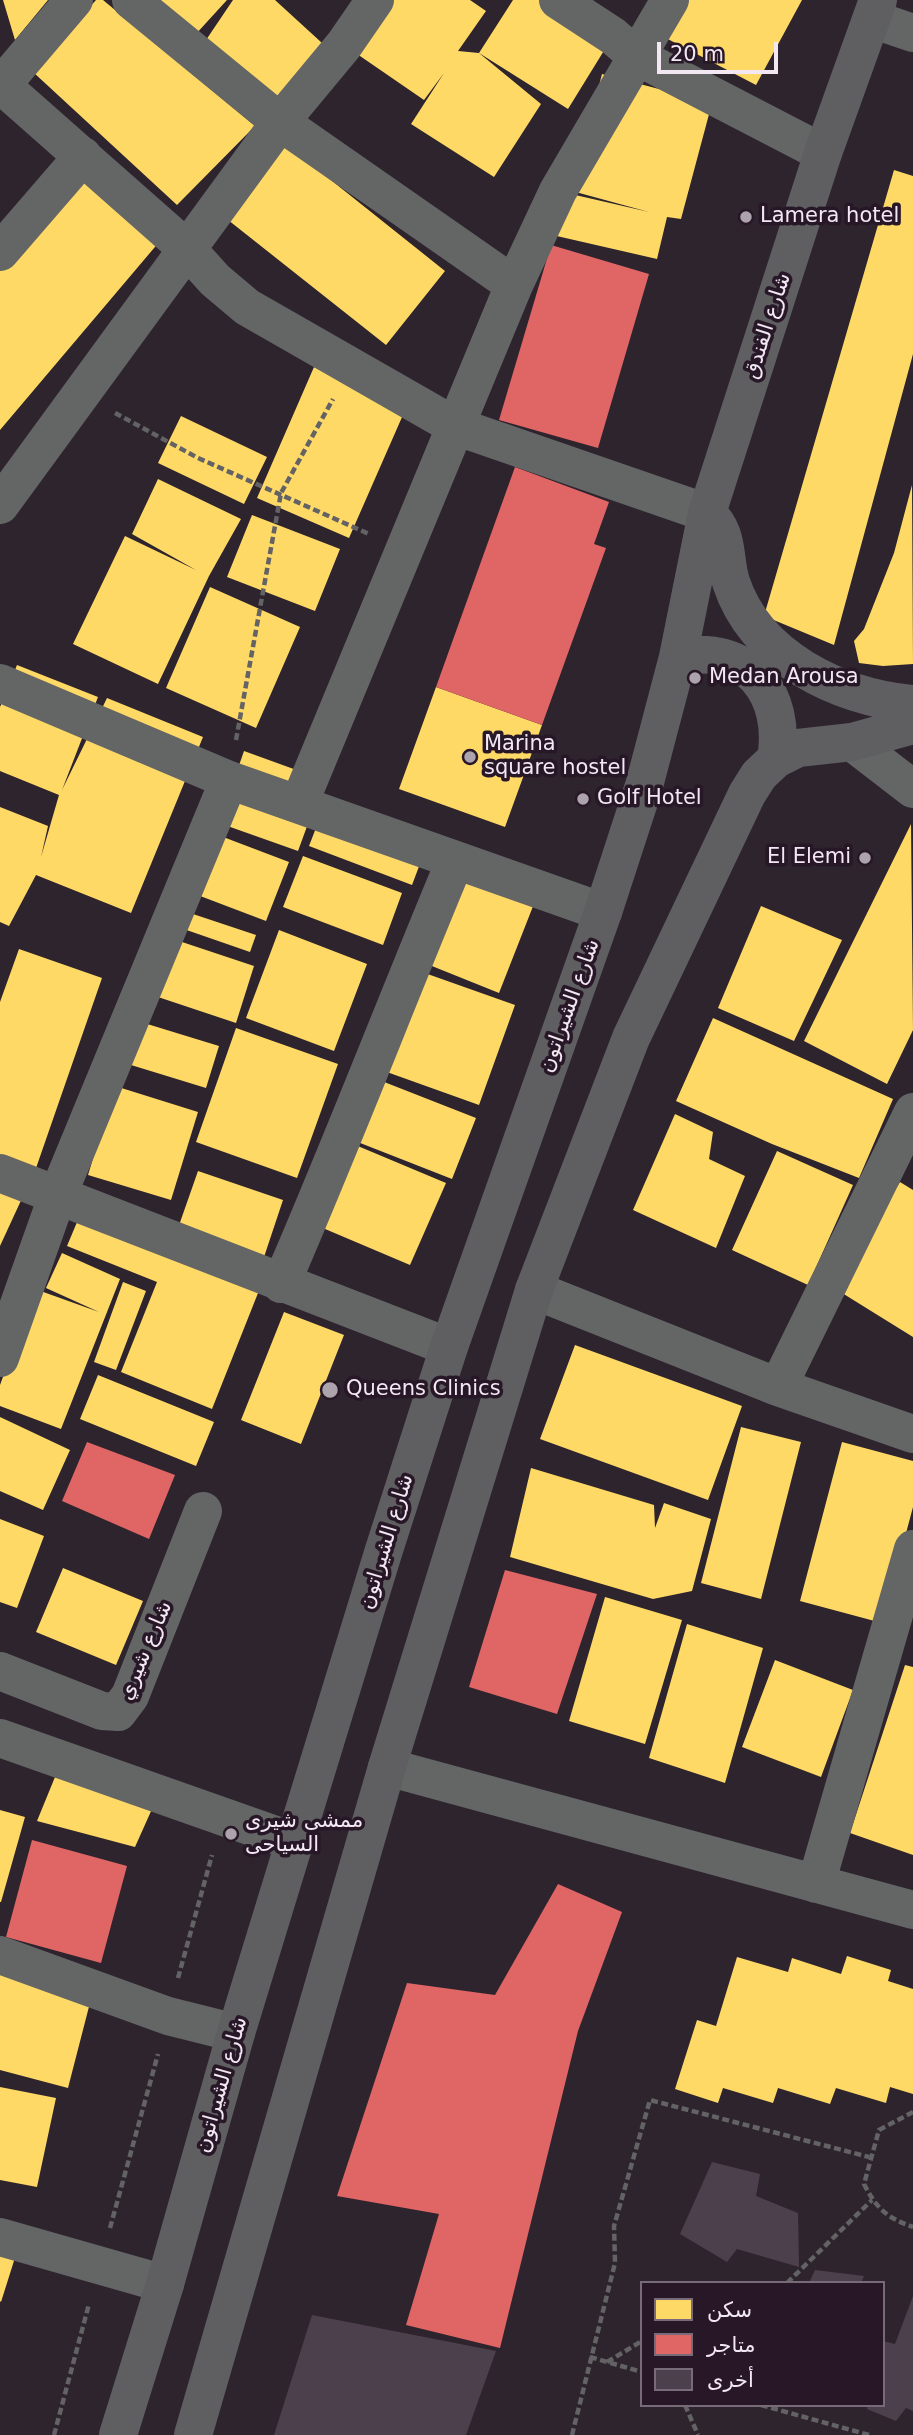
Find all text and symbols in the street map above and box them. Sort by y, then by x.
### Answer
scale bar [661,28,782,72]
text: 20 m [670,42,724,66]
place label: Lamera hotel [760,204,899,230]
marker: Lamera hotel [738,209,754,225]
street label: شارع الفندق [739,270,797,382]
place label: Medan Arousa [709,665,859,691]
marker: Medan Arousa [687,670,703,686]
place label: Marina square hostel [484,732,626,782]
marker: Marina square hostel [462,749,478,765]
place label: Golf Hotel [597,786,702,812]
marker: Golf Hotel [575,791,591,807]
place label: El Elemi [767,845,851,871]
marker: El Elemi [857,850,873,866]
street label: شارع الشيراتون [534,936,606,1076]
place label: Queens Clinics [346,1377,501,1403]
marker: Queens Clinics [320,1380,340,1400]
street label: شارع الشيراتون [354,1471,420,1613]
street label: شارع شيري [114,1598,178,1704]
place label: ممشى شيرى السياحى [245,1809,363,1859]
marker: ممشى شيرى السياحى [223,1826,239,1842]
street label: شارع الشيراتون [191,2014,253,2156]
legend [640,2281,885,2407]
text: سكن [707,2298,752,2322]
text: متاجر [707,2333,756,2357]
text: أخرى [707,2368,754,2392]

